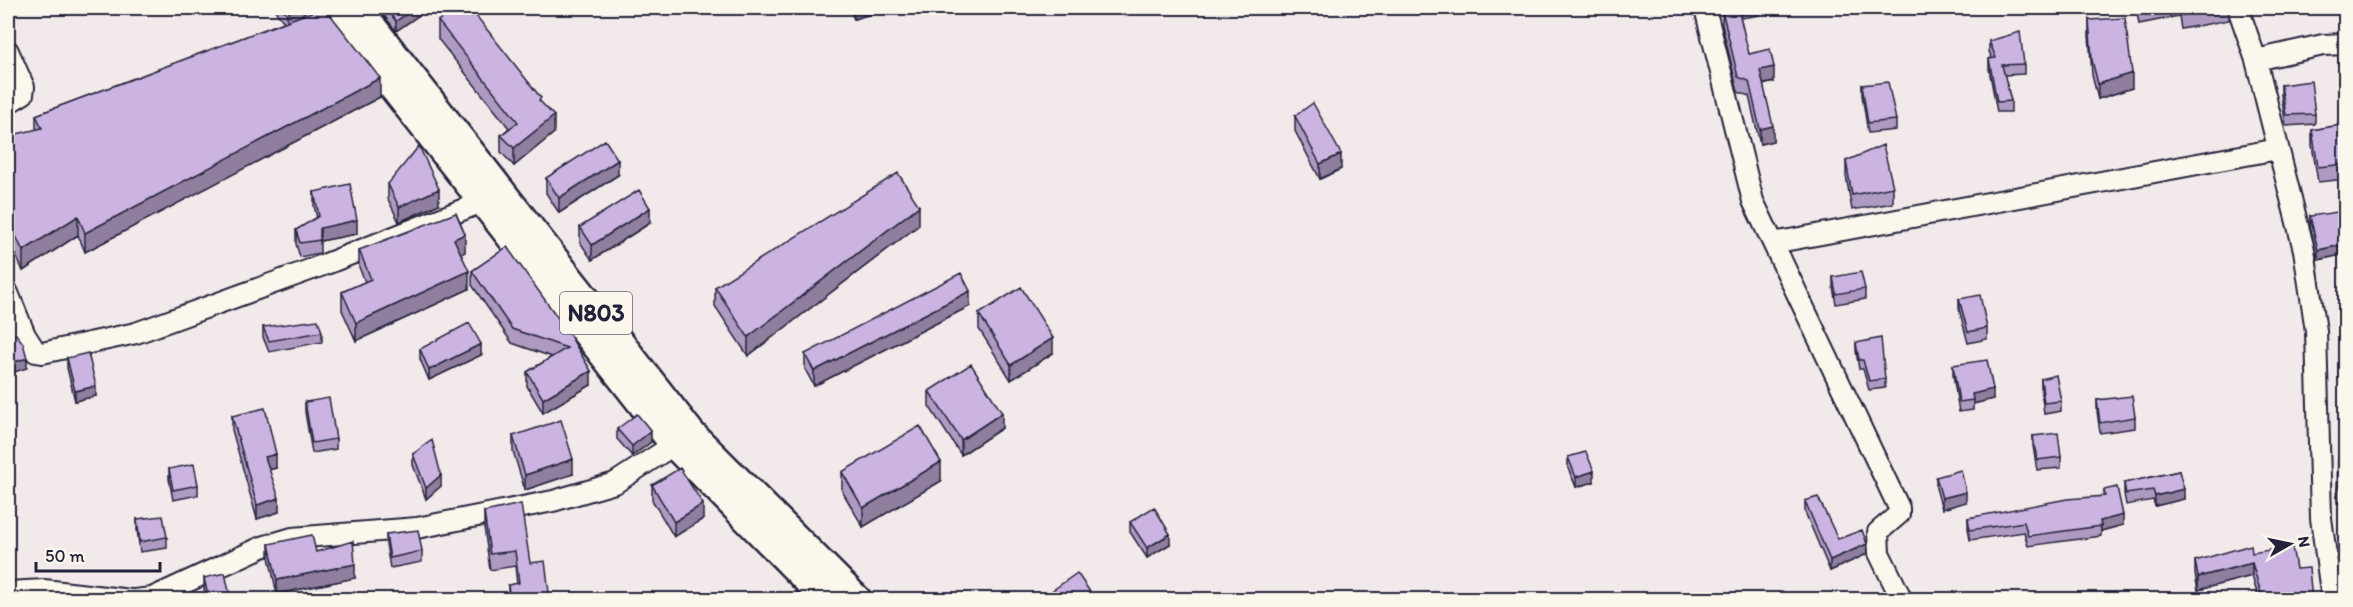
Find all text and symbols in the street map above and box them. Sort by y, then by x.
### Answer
road number: N803 [560,292,632,334]
north arrow [2260,514,2320,574]
scale bar [36,535,160,573]
text: N [2294,535,2315,549]
text: 50 m [45,545,85,567]

